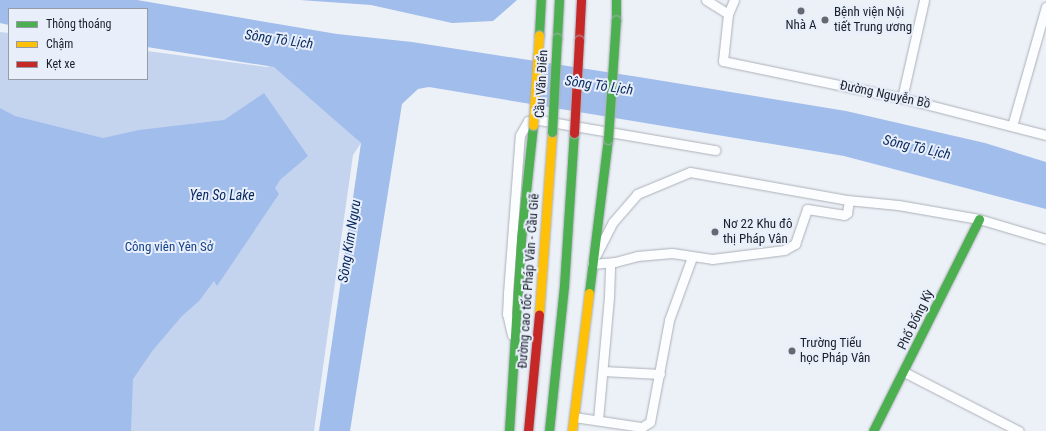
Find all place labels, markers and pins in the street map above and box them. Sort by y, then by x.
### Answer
place label: Bệnh viện Nội tiết Trung ương [834,5,912,36]
marker: Nhà A [796,6,806,16]
marker: Bệnh viện Nội tiết Trung ương [819,14,831,26]
place label: Nhà A [785,17,817,33]
place label: Nơ 22 Khu đô thị Pháp Vân [723,217,792,248]
marker: Nơ 22 Khu đô thị Pháp Vân [710,227,720,237]
place label: Trường Tiểu học Pháp Vân [800,336,870,367]
marker: Trường Tiểu học Pháp Vân [787,346,797,356]

